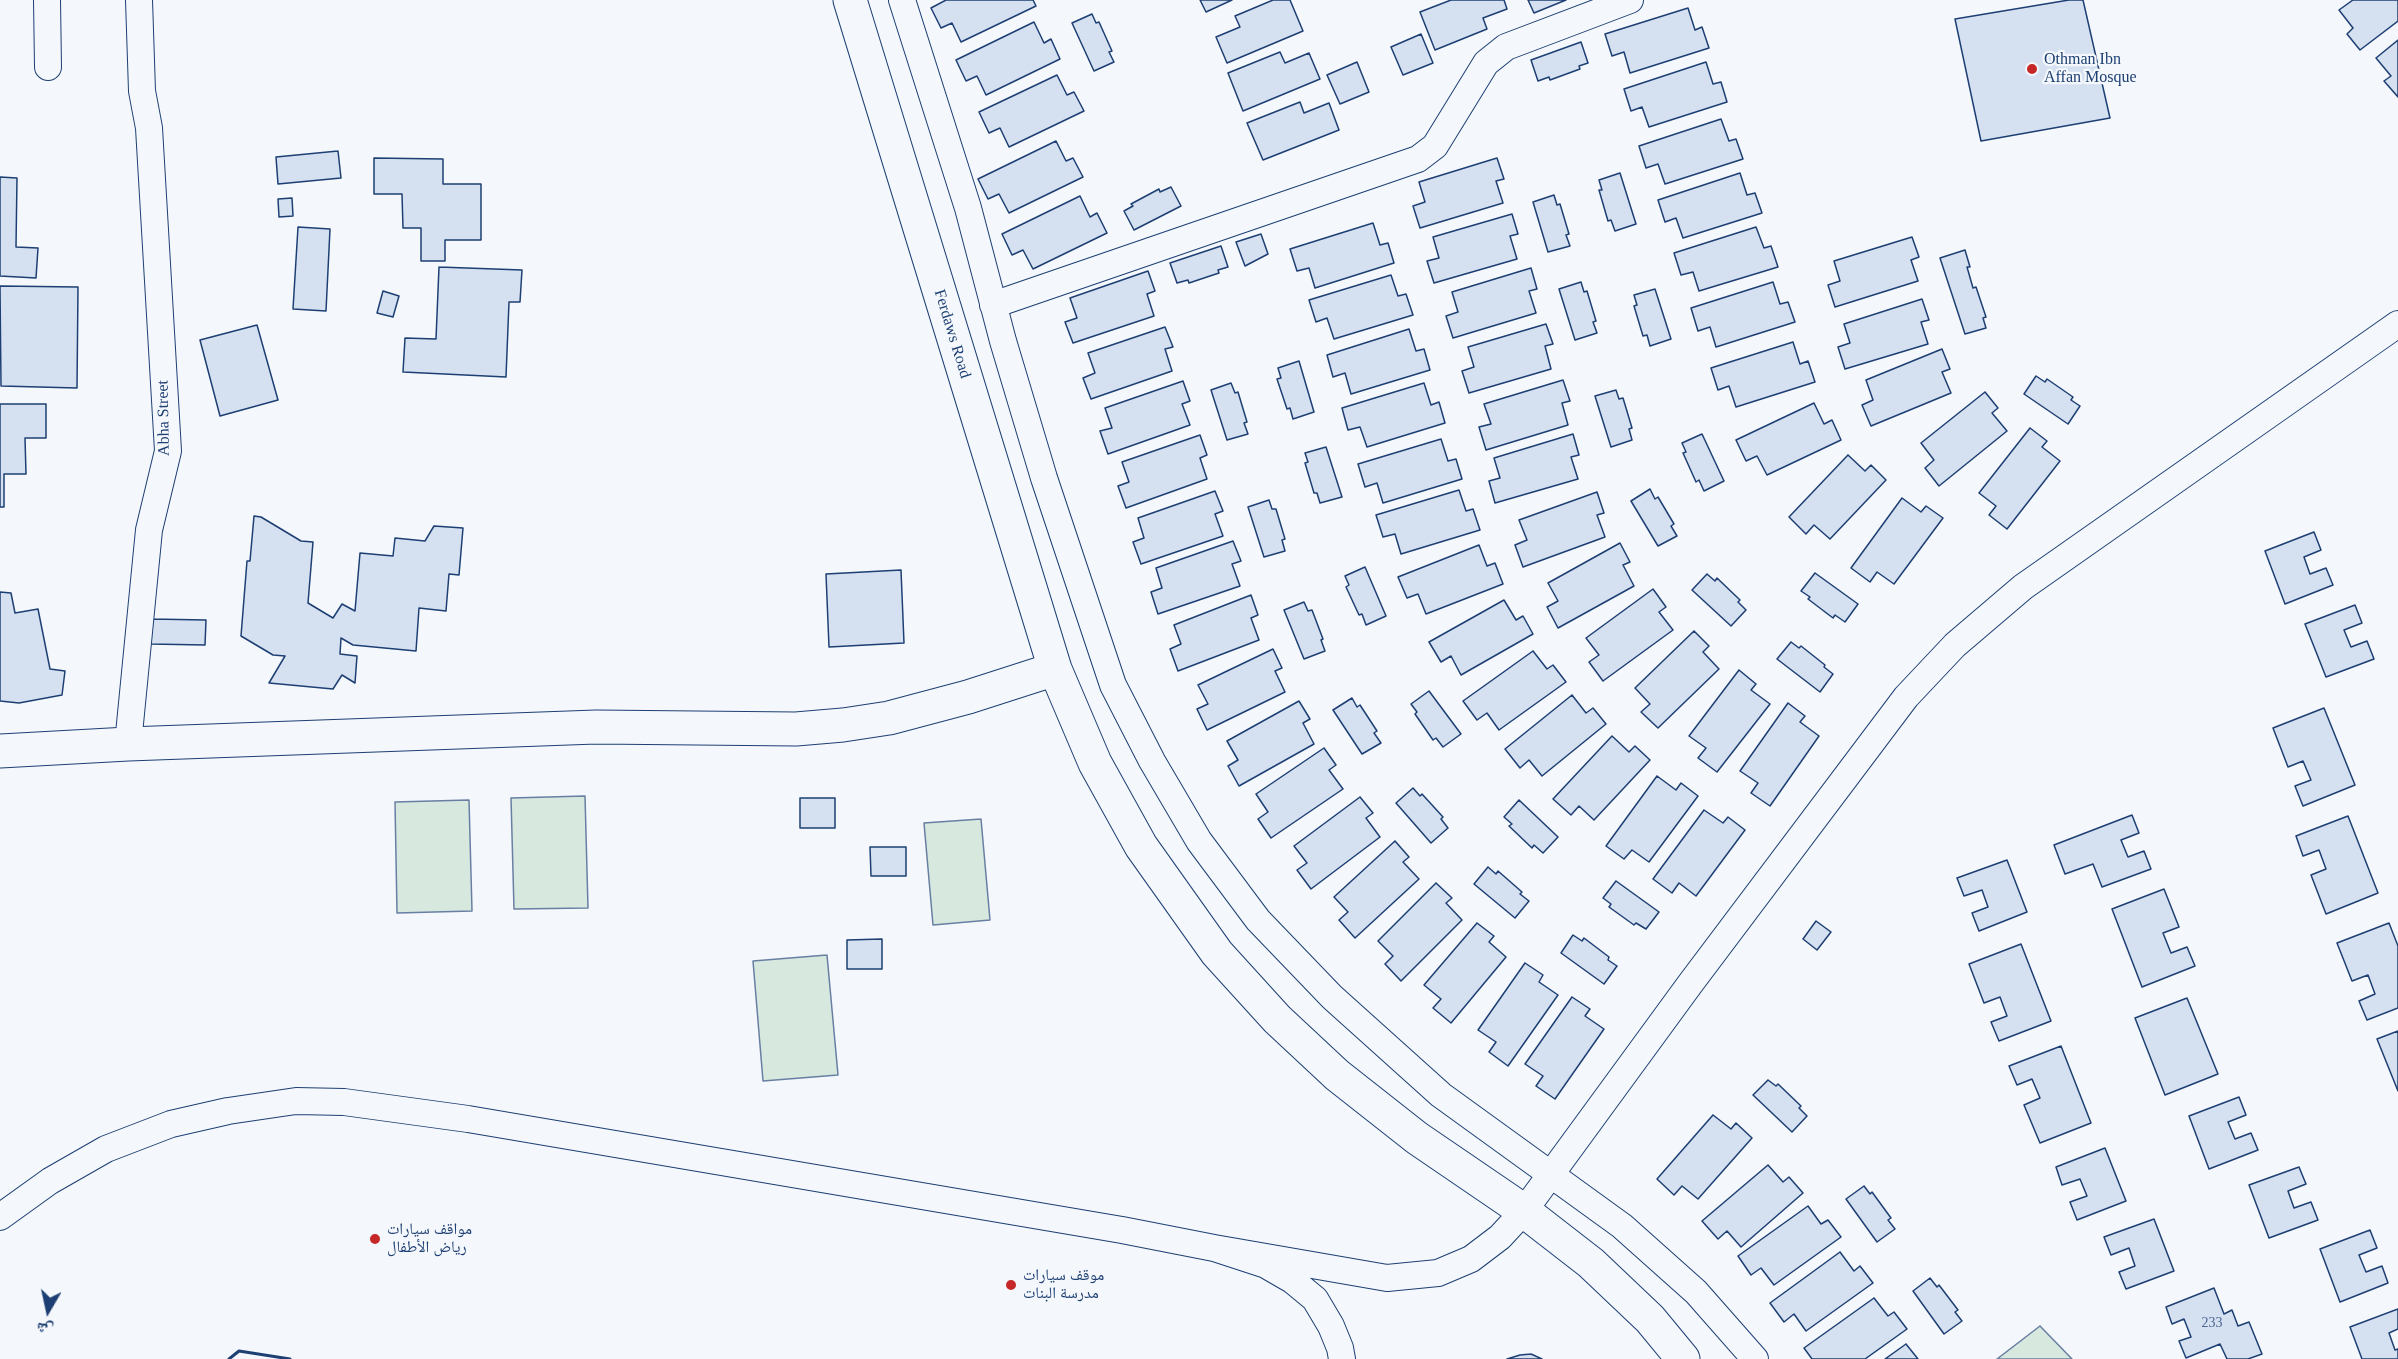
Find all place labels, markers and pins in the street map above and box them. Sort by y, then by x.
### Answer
place label: Othman Ibn Affan Mosque [2044,50,2137,88]
marker: Othman Ibn Affan Mosque [2025,62,2039,76]
place label: مواقف سيارات رياض الأطفال [387,1220,472,1258]
marker: مواقف سيارات رياض الأطفال [368,1232,382,1246]
place label: موقف سيارات مدرسة البنات [1023,1266,1104,1304]
marker: موقف سيارات مدرسة البنات [1004,1278,1018,1292]

